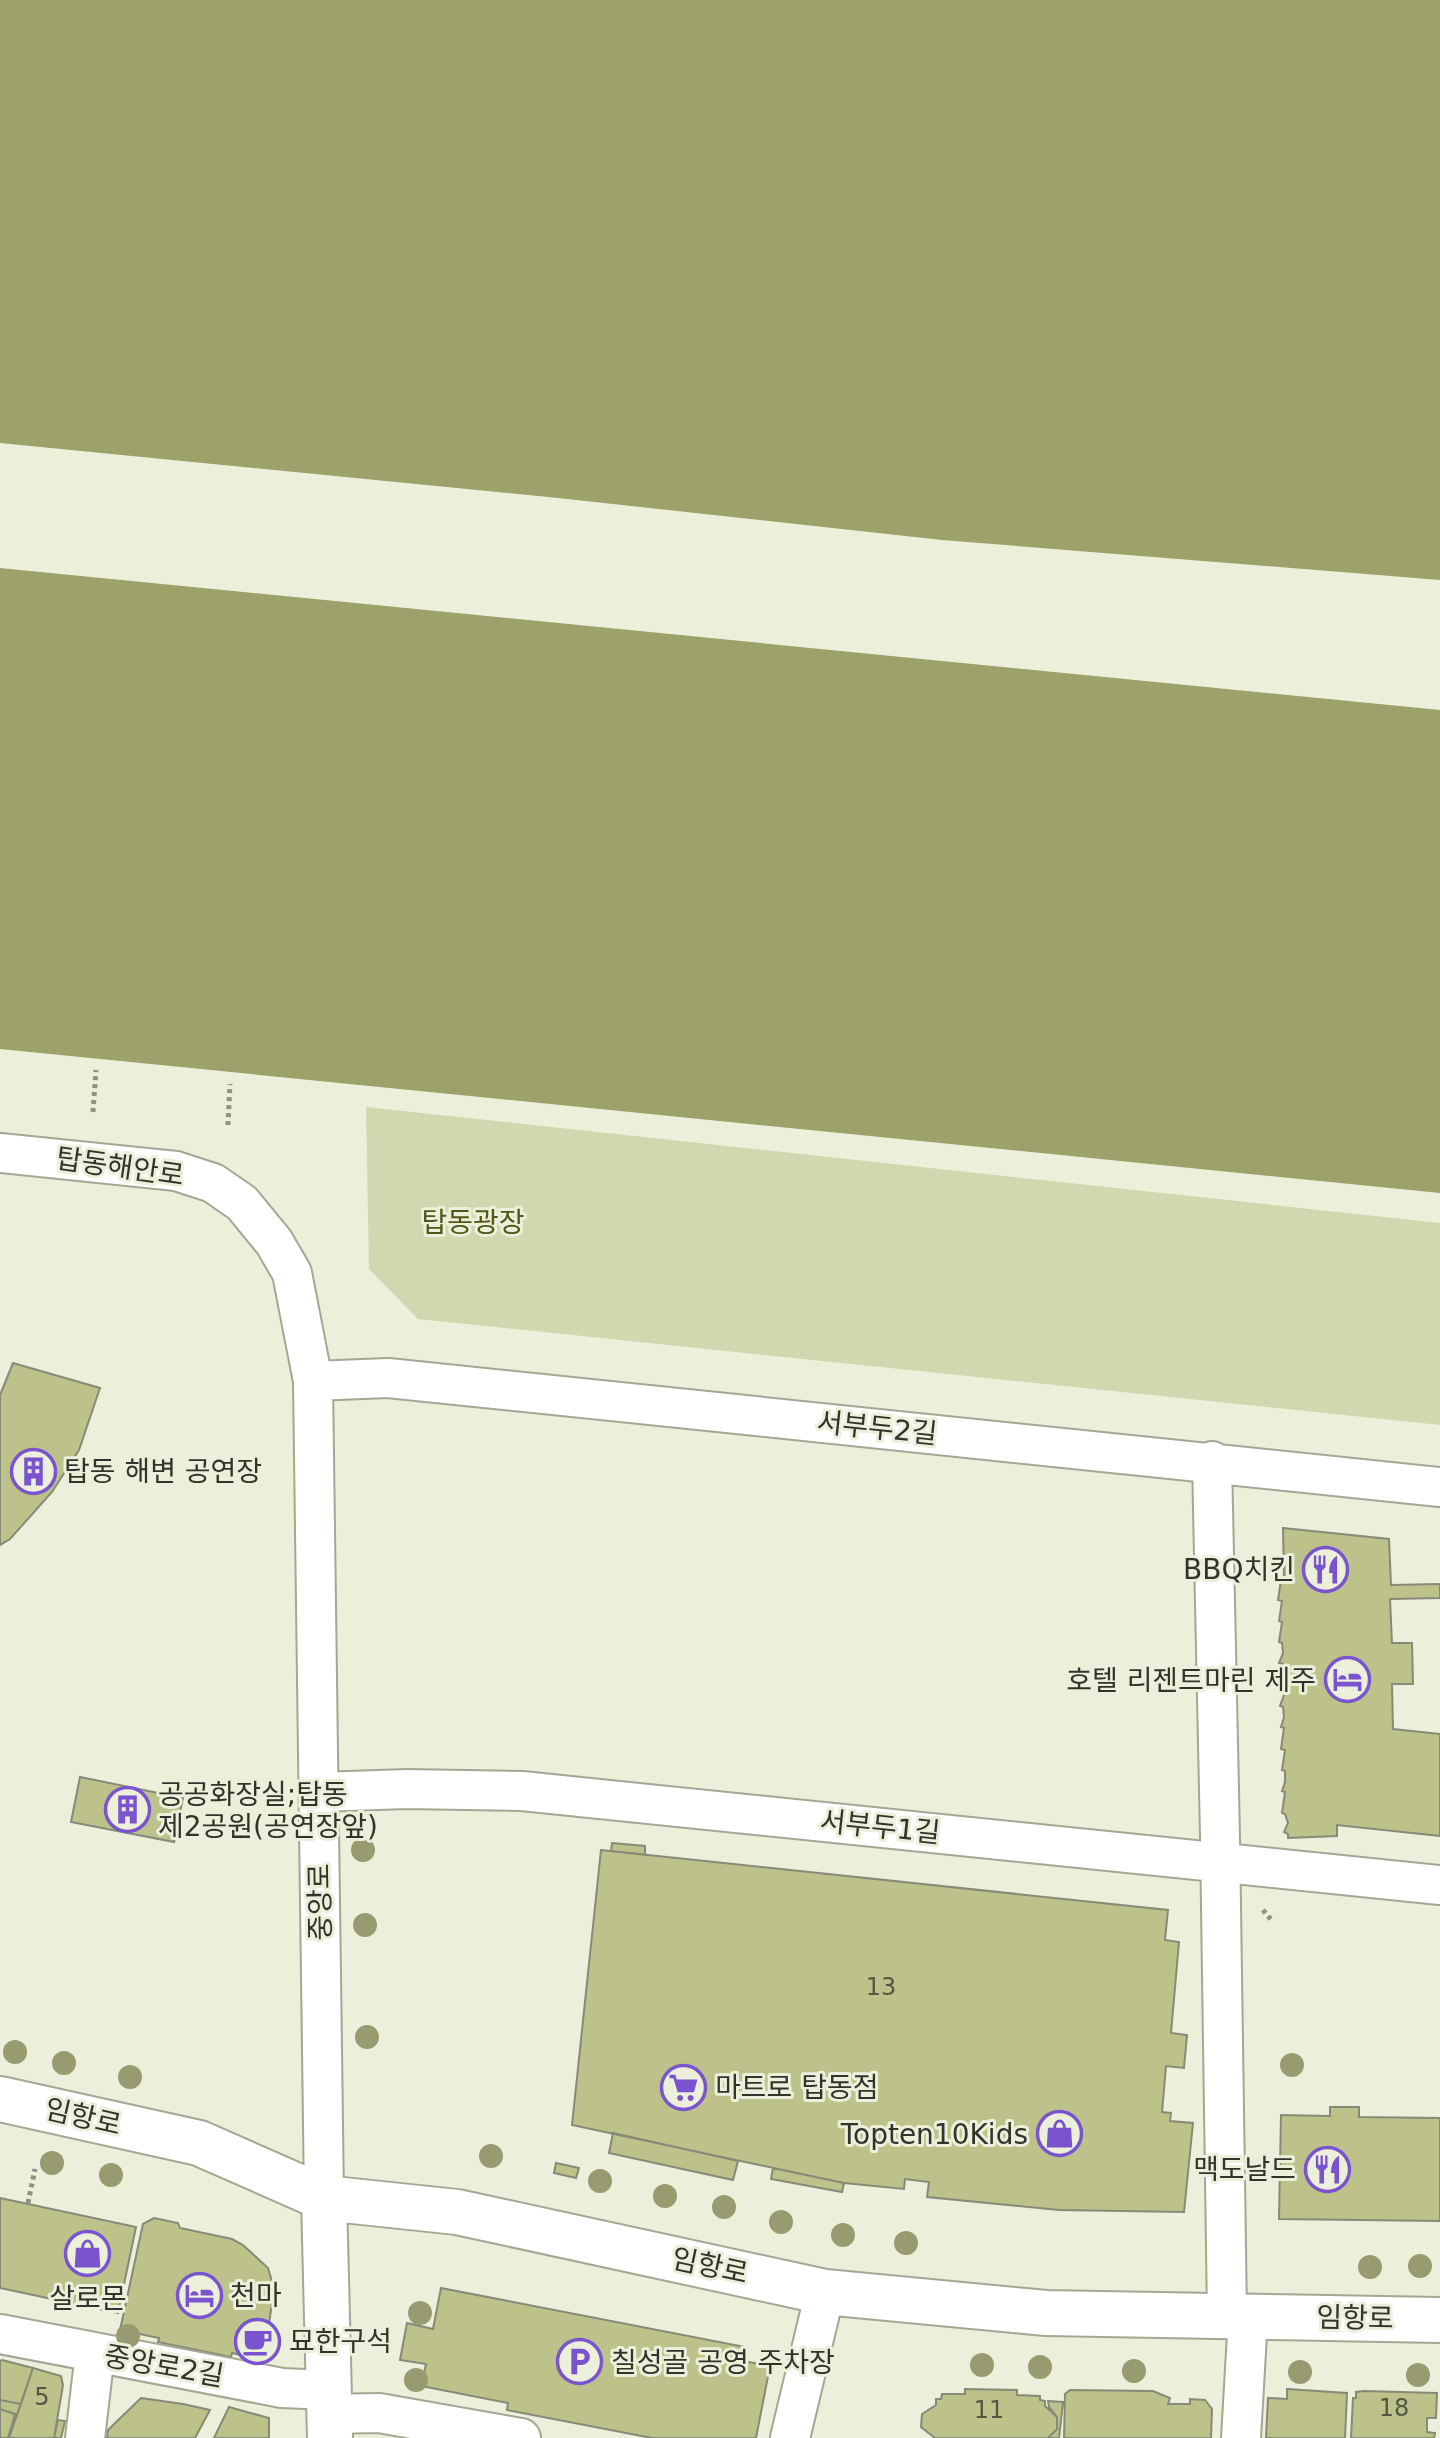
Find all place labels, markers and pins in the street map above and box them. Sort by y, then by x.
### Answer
building icon: 탑동 해변 공연장 [9,1447,57,1495]
place label: 탑동 해변 공연장 [64,1455,262,1488]
restaurant icon: BBQ치킨 [1302,1545,1350,1593]
place label: BBQ치킨 [1183,1553,1295,1586]
hotel icon: 호텔 리젠트마린 제주 [1323,1656,1371,1704]
place label: 호텔 리젠트마린 제주 [1066,1664,1316,1697]
place label: 공공화장실;탑동 제2공원(공연장앞) [158,1778,378,1843]
building icon: 공공화장실;탑동 제2공원(공연장앞) [103,1786,151,1834]
supermarket icon: 마트로 탑동점 [660,2063,708,2111]
place label: 마트로 탑동점 [715,2071,878,2104]
shop icon: Topten10Kids [1035,2110,1083,2158]
place label: Topten10Kids [840,2118,1028,2151]
restaurant icon: 맥도날드 [1303,2145,1351,2193]
place label: 맥도날드 [1193,2153,1296,2186]
shop icon: 살로몬 [64,2229,112,2277]
hotel icon: 천마 [175,2271,223,2319]
place label: 천마 [230,2279,282,2312]
place label: 살로몬 [49,2282,127,2315]
cafe icon: 묘한구석 [234,2317,282,2365]
place label: 묘한구석 [289,2325,392,2358]
parking icon: 칠성골 공영 주차장 [556,2338,604,2386]
place label: 칠성골 공영 주차장 [611,2346,835,2379]

